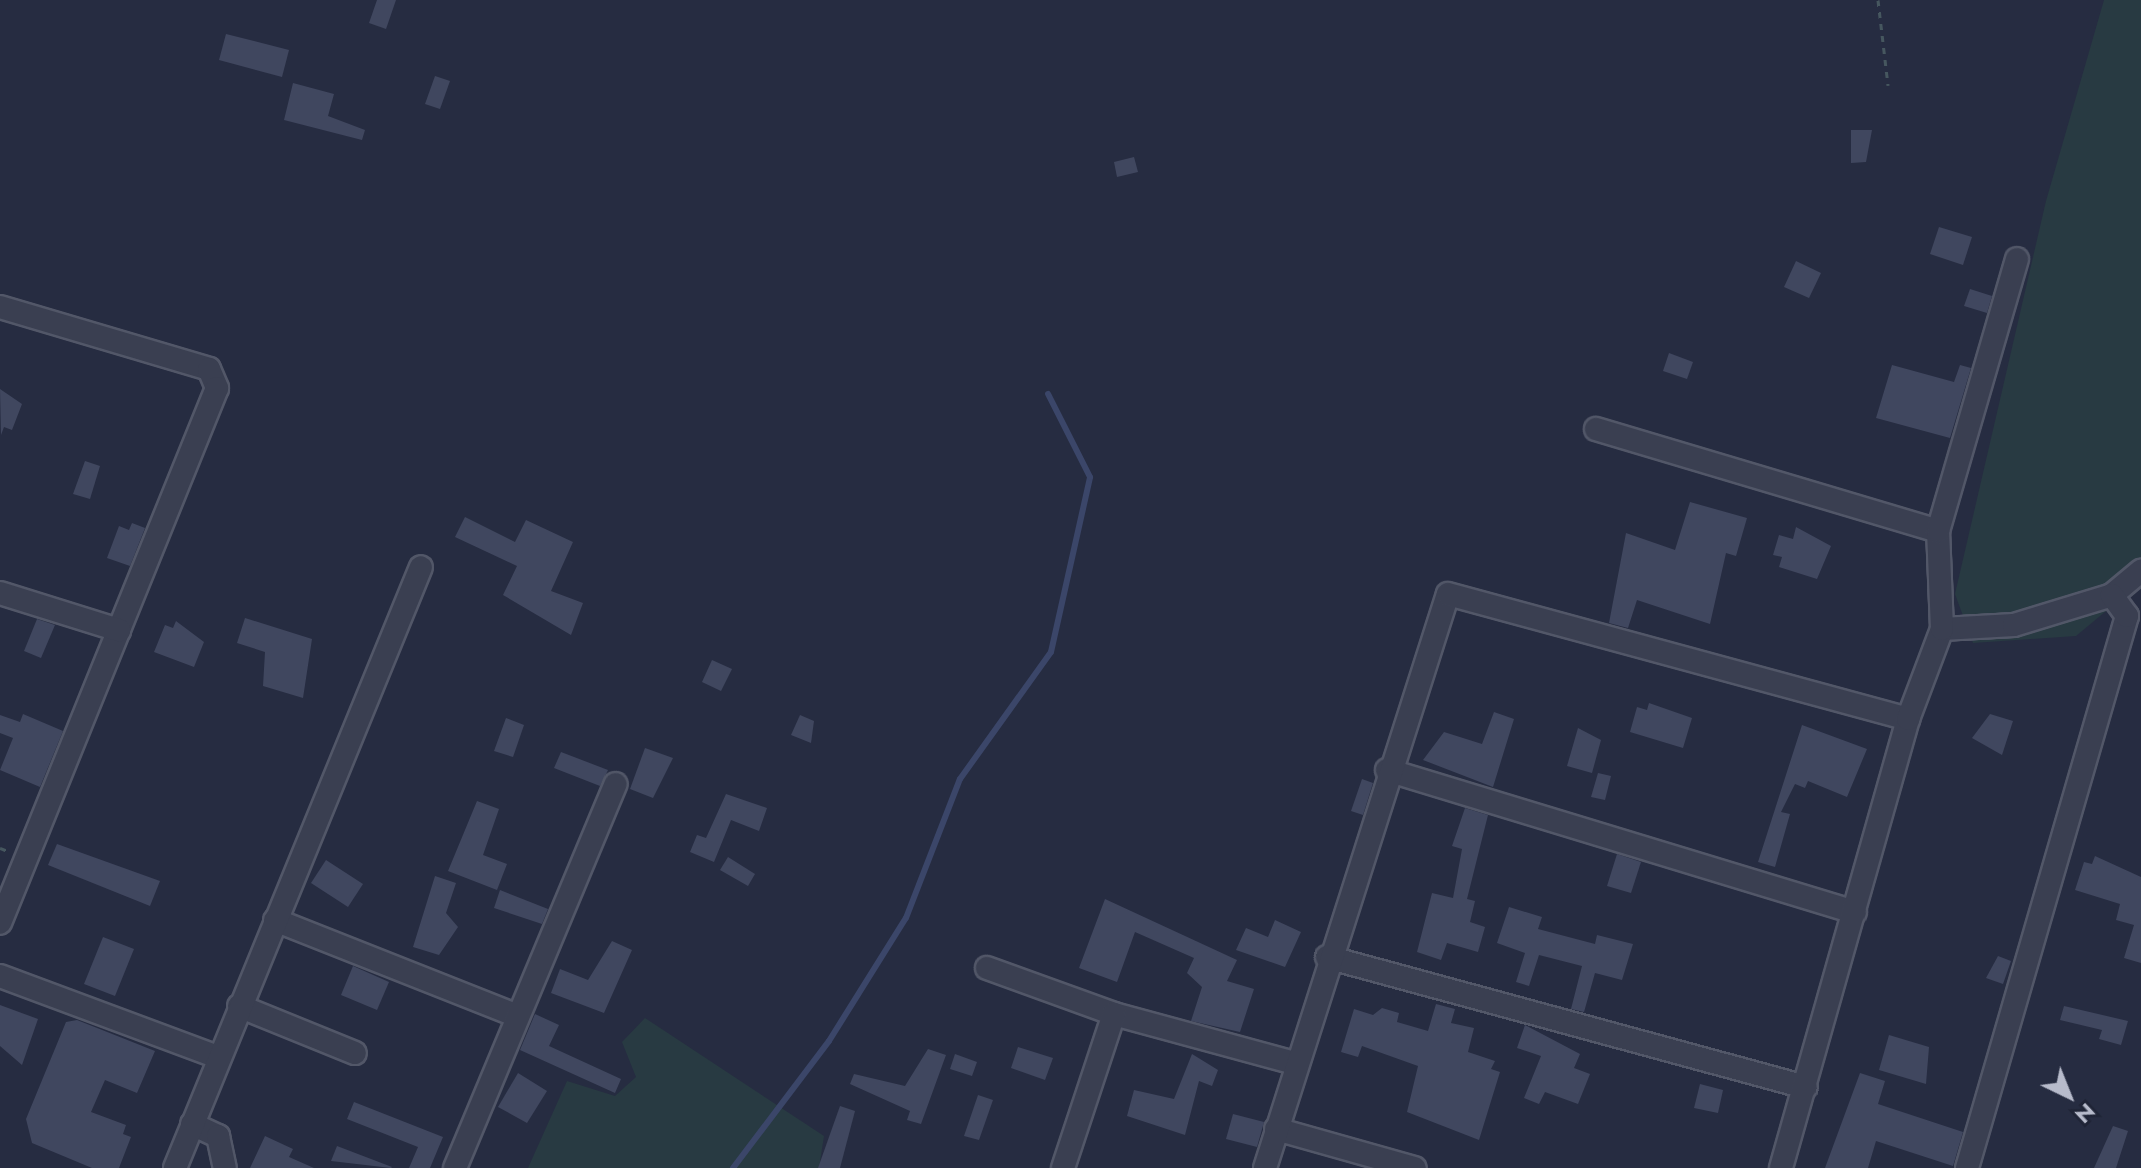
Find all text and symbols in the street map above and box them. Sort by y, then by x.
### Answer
north arrow [2029,1056,2109,1136]
text: N [2068,1096,2103,1131]

